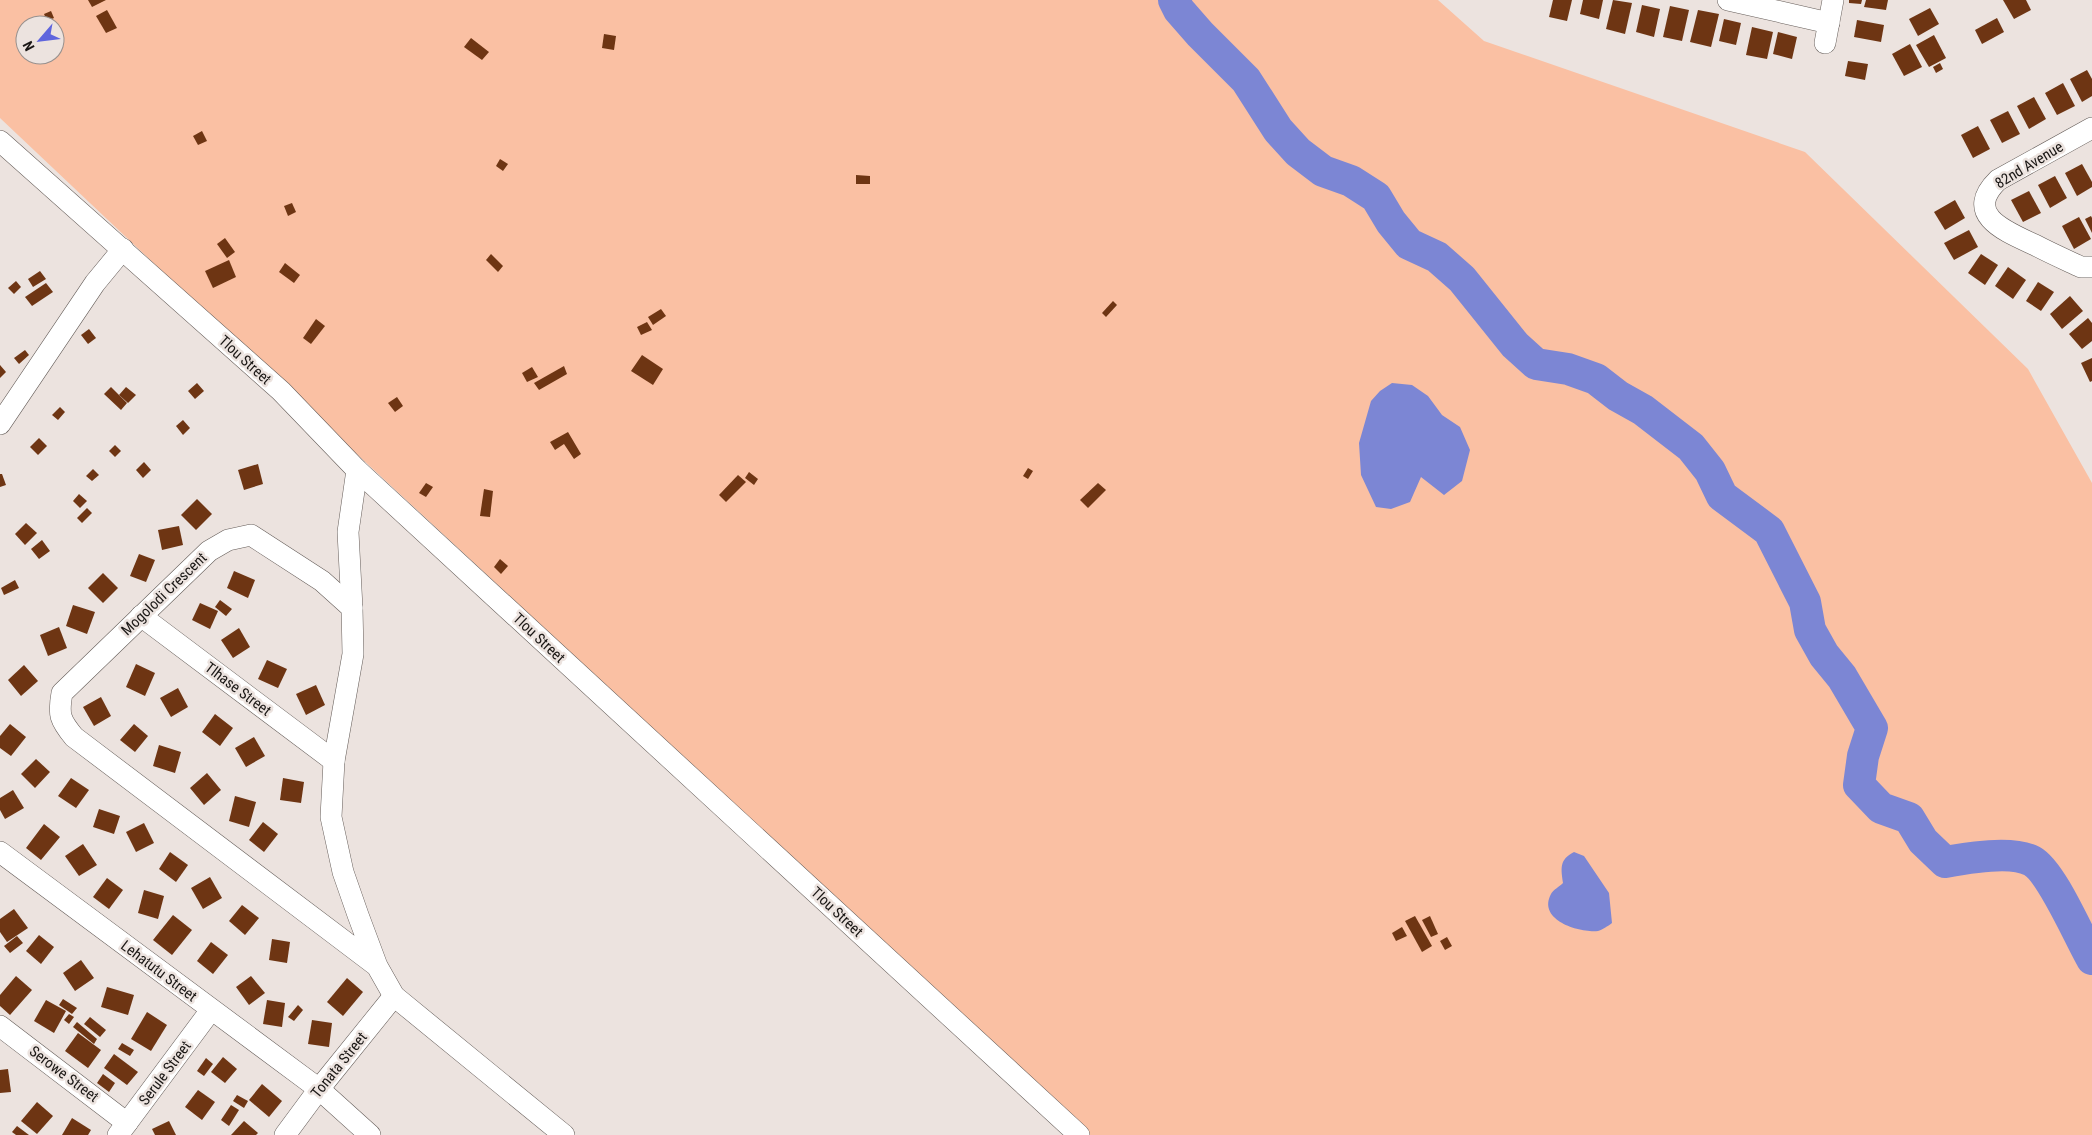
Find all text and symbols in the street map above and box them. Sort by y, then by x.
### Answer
north arrow [15,15,65,65]
text: N [19,39,38,54]
street label: 82nd Avenue [1992,138,2066,192]
street label: Tlou Street [215,332,275,388]
street label: Mogolodi Crescent [118,549,210,639]
street label: Tlou Street [509,609,569,667]
street label: Tlhase Street [201,658,275,720]
street label: Tlou Street [807,883,867,941]
street label: Lehatutu Street [117,937,201,1005]
street label: Tonata Street [307,1029,371,1101]
street label: Serule Street [135,1037,195,1109]
street label: Serowe Street [26,1042,102,1106]

